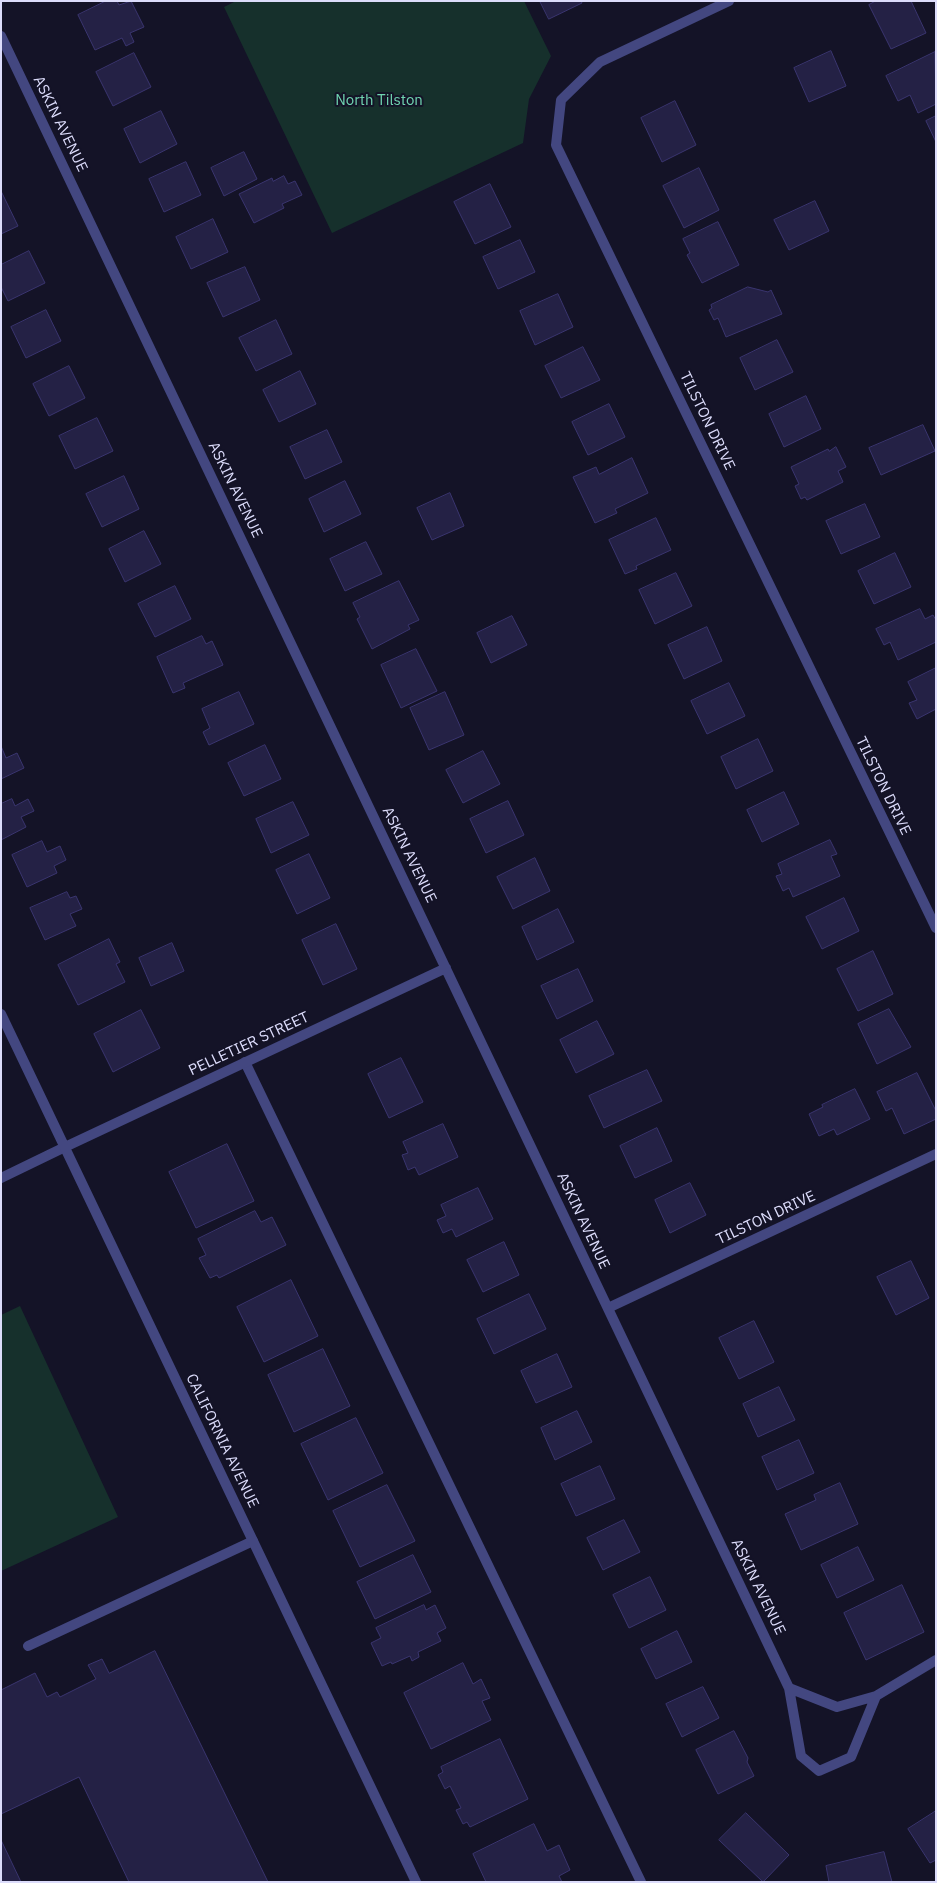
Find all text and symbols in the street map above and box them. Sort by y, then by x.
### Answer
street label: ASKIN AVENUE [29,73,91,175]
park label: North Tilston [335,92,423,110]
street label: TILSTON DRIVE [675,369,739,473]
street label: ASKIN AVENUE [204,439,266,541]
street label: TILSTON DRIVE [851,734,915,838]
street label: ASKIN AVENUE [378,804,440,906]
street label: PELLETIER STREET [186,1008,312,1080]
street label: ASKIN AVENUE [553,1170,613,1272]
street label: TILSTON DRIVE [714,1187,818,1249]
street label: CALIFORNIA AVENUE [182,1371,262,1511]
street label: ASKIN AVENUE [727,1536,789,1638]

